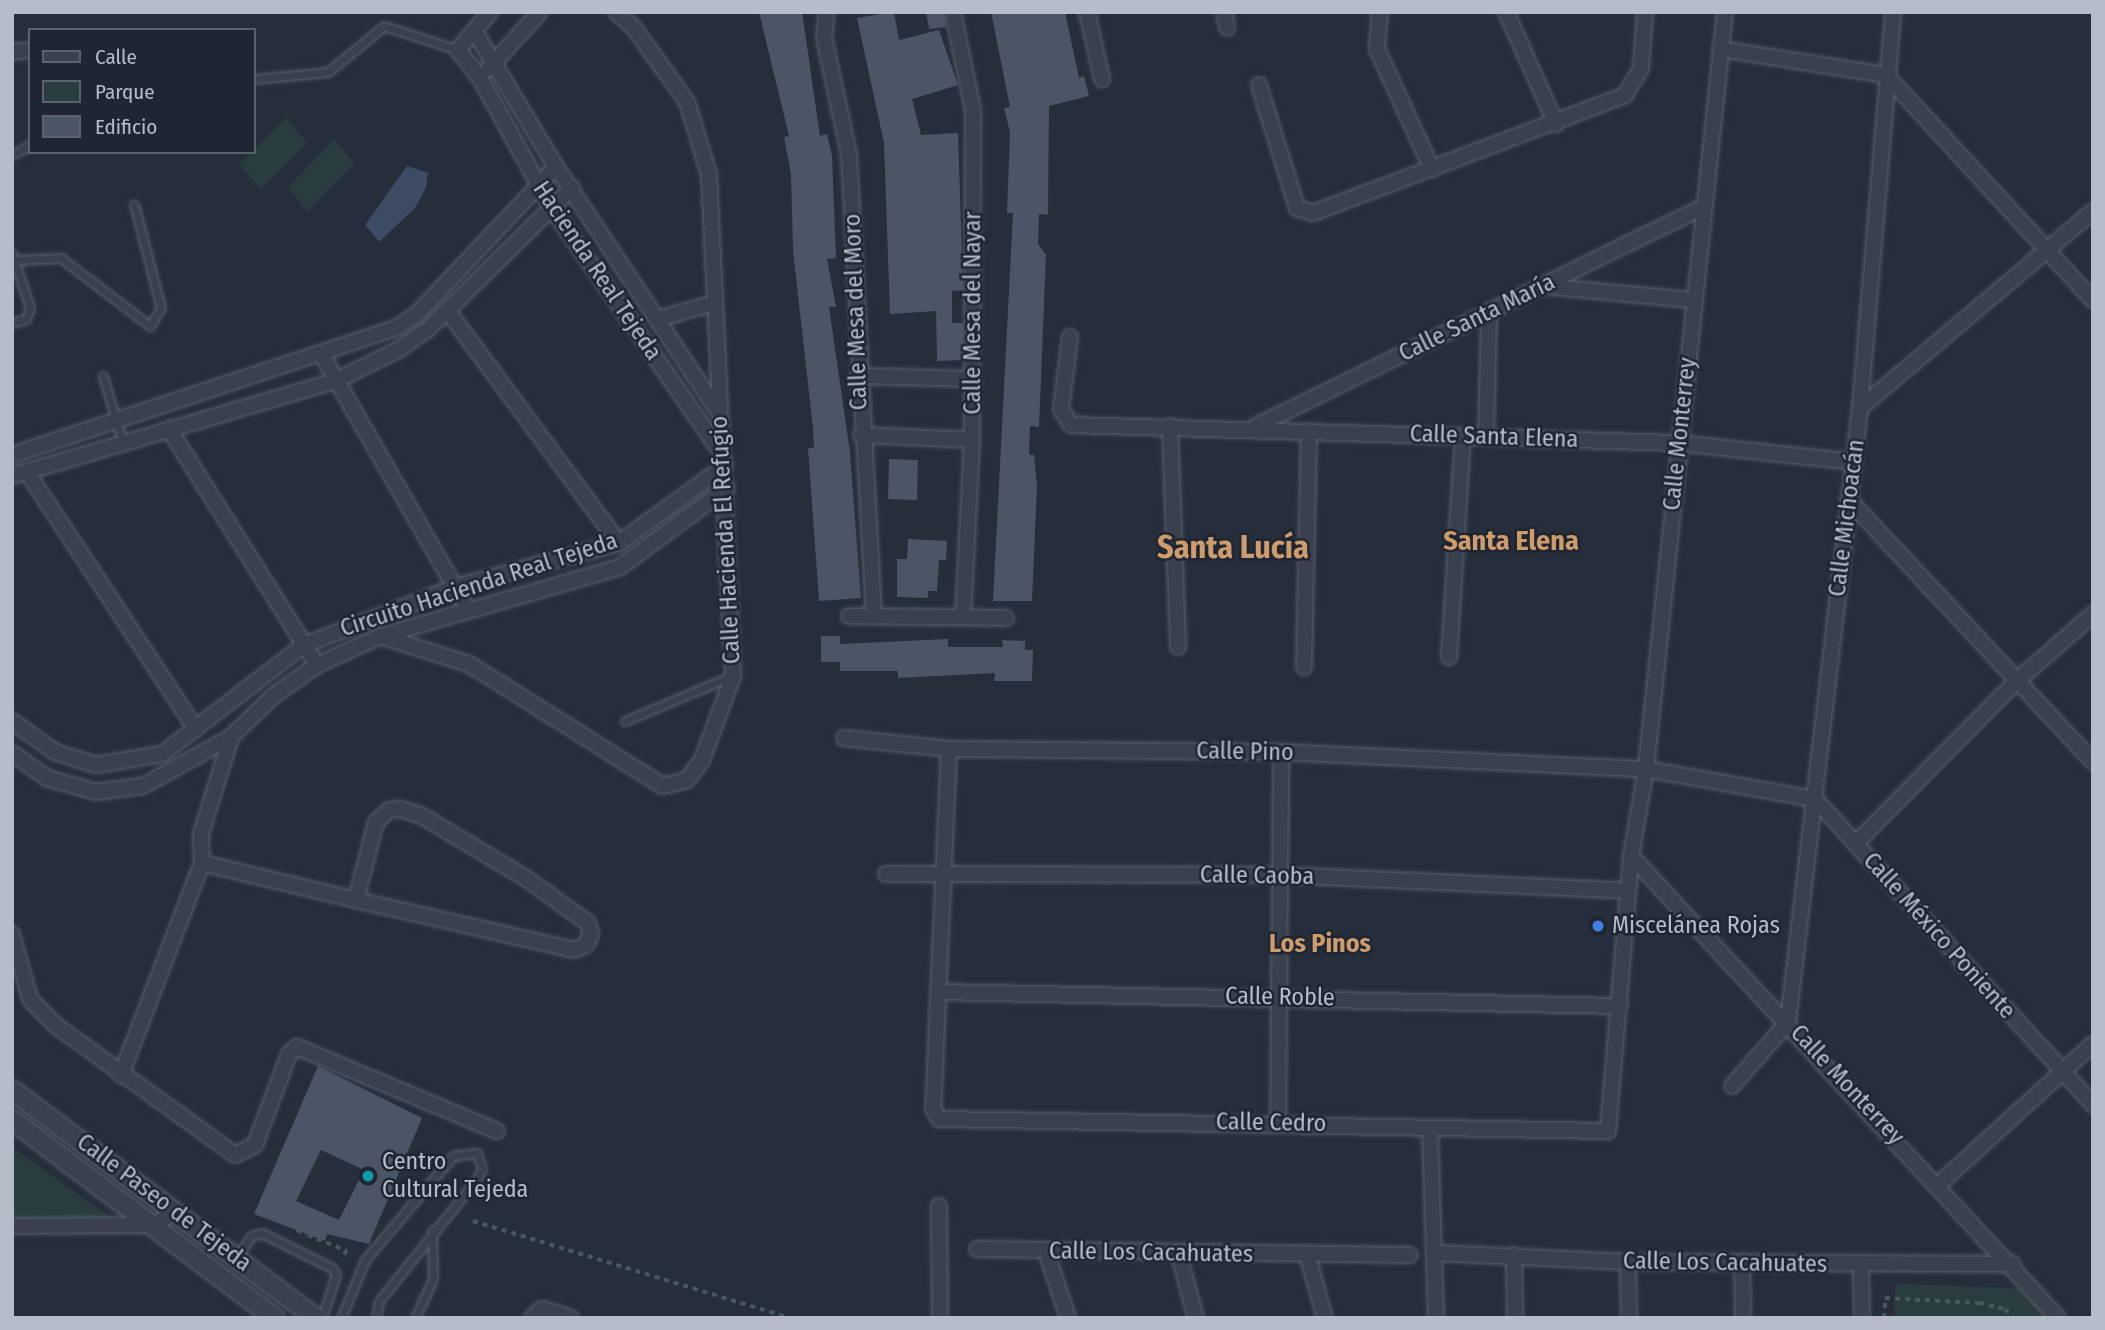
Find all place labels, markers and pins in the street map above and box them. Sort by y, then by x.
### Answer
place label: Miscelánea Rojas [1612,912,1780,940]
marker: Miscelánea Rojas [1590,918,1606,934]
place label: Centro Cultural Tejeda [382,1148,528,1204]
marker: Centro Cultural Tejeda [360,1168,376,1184]

